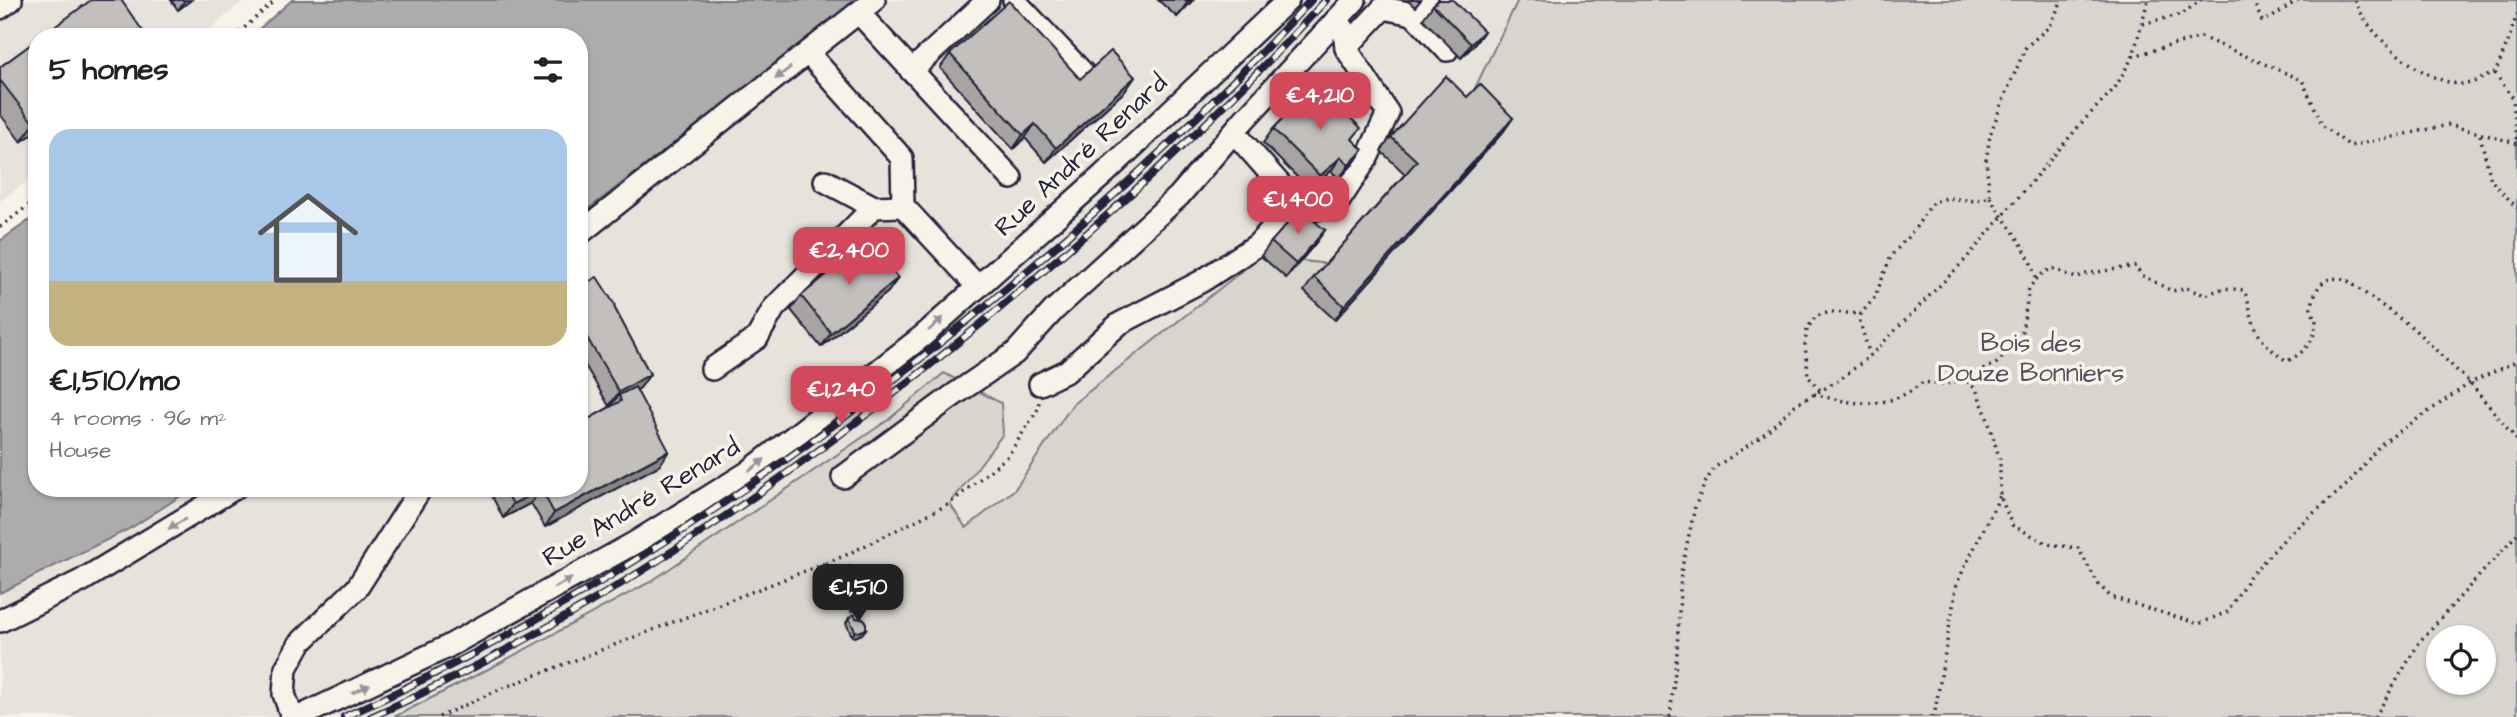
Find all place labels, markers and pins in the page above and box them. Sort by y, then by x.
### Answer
pin: €4,210 [1263,72,1377,132]
pin: €1,400 [1241,176,1355,236]
pin: €2,400 [792,228,906,287]
pin: €1,240 [784,366,898,426]
pin: €1,510 [801,564,915,624]

